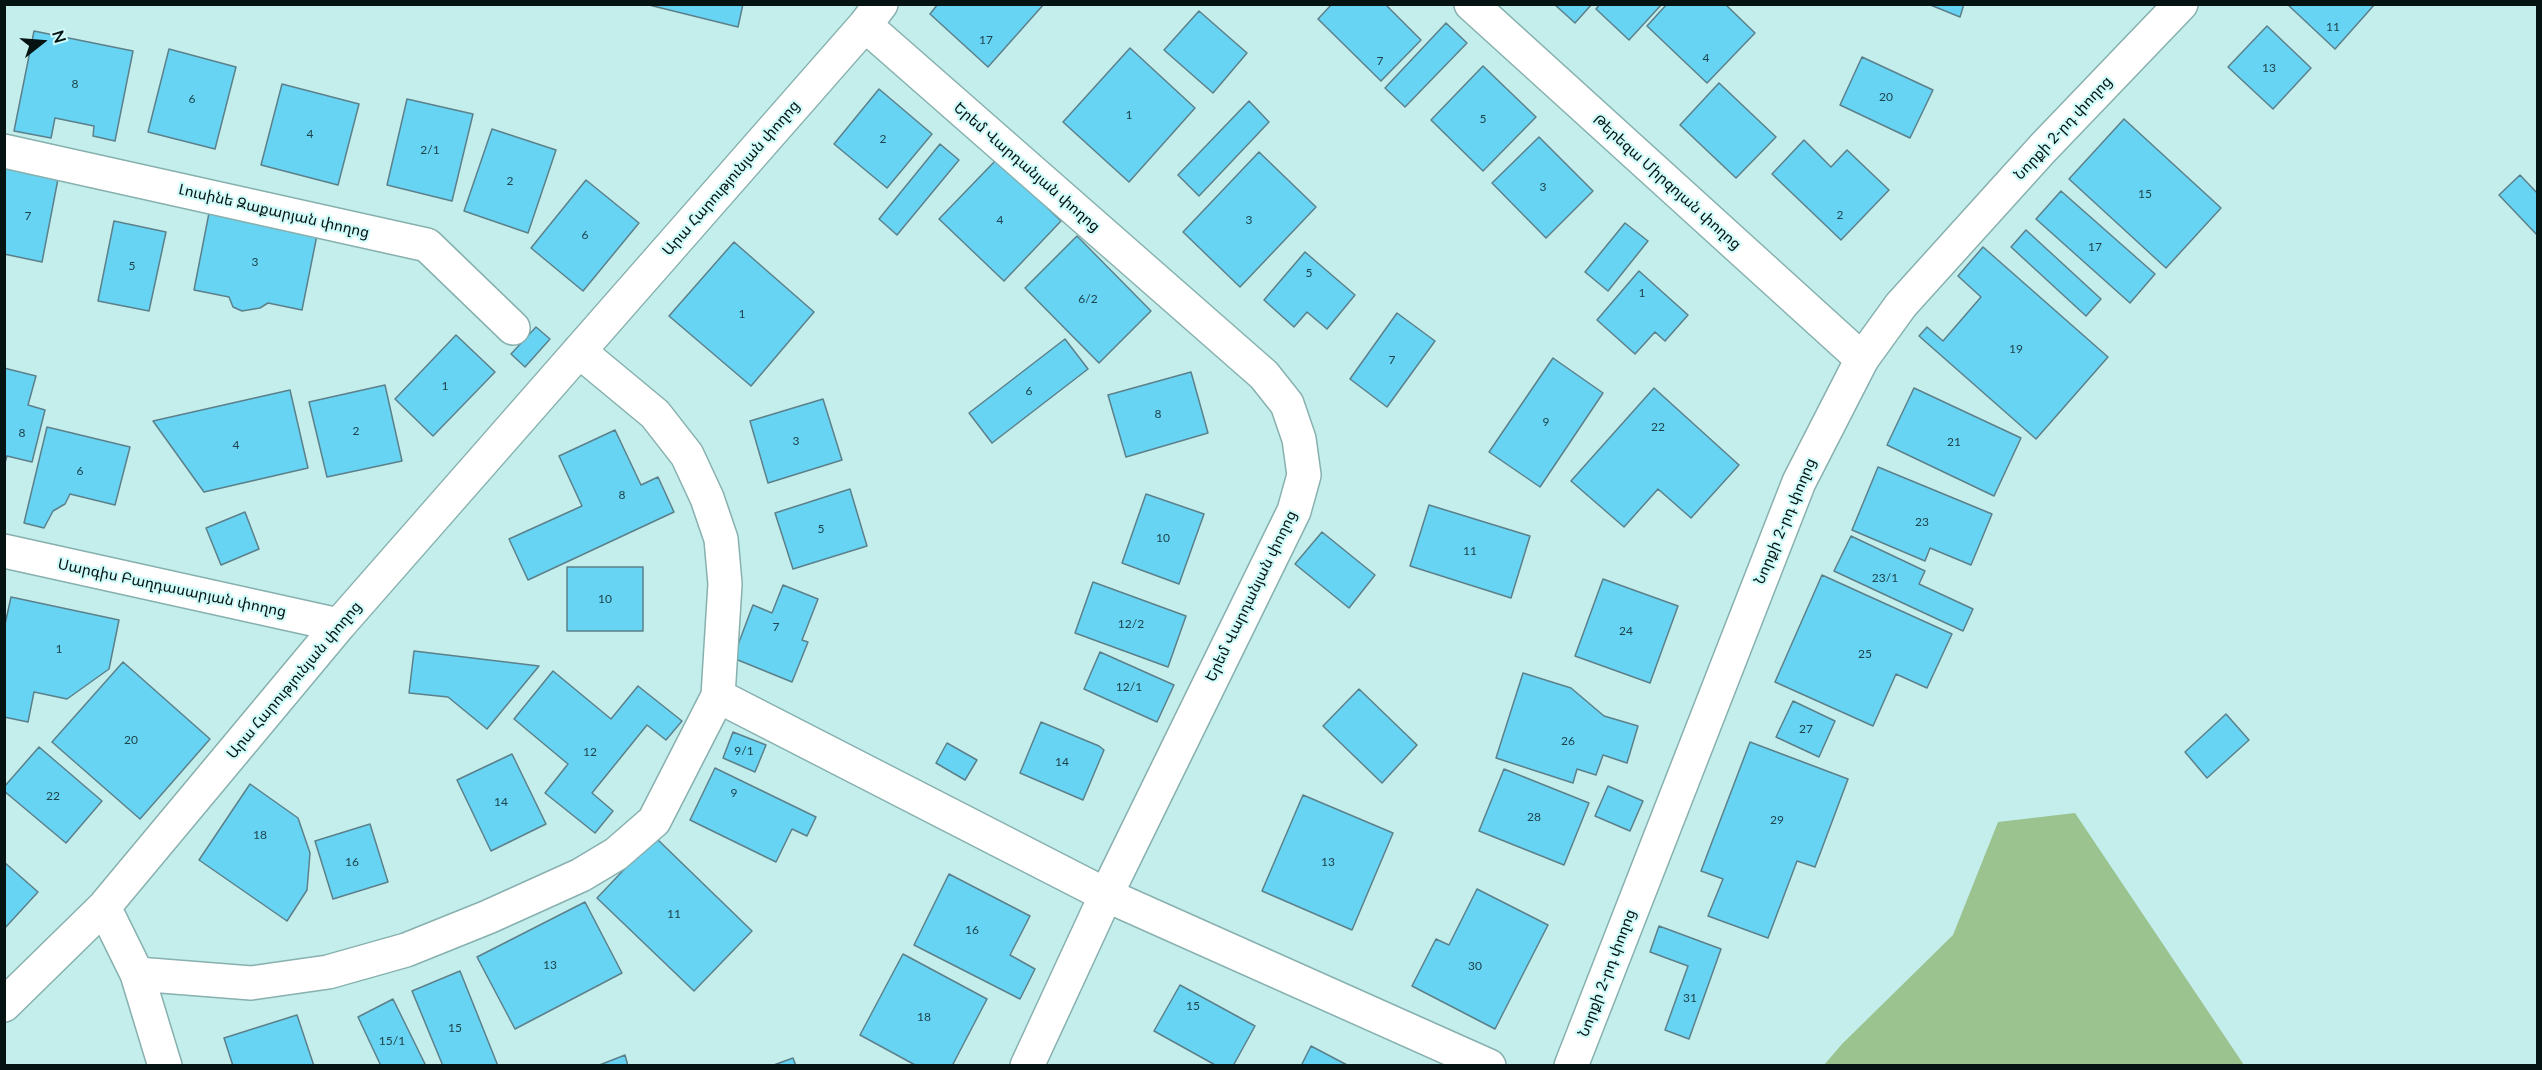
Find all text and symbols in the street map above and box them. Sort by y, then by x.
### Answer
north arrow [12,12,72,72]
house number: 11 [2326,20,2340,34]
text: N [49,28,71,45]
house number: 17 [979,33,993,47]
house number: 4 [1703,51,1709,65]
house number: 7 [1377,54,1383,68]
house number: 13 [2262,61,2276,75]
street label: Նորքի 2-րդ փողոց [2010,72,2116,184]
house number: 8 [72,77,78,91]
house number: 20 [1879,90,1893,104]
house number: 6 [189,92,195,106]
street label: Արա Հարությունյան փողոց [659,97,803,259]
street label: Երեմ Վարդանյան փողոց [950,98,1104,236]
house number: 1 [1126,108,1132,122]
street label: Թերեզա Միրզոյան փողոց [1589,111,1745,253]
house number: 5 [1480,112,1486,126]
house number: 4 [307,127,313,141]
house number: 2 [880,132,886,146]
house number: 2/1 [420,143,440,157]
house number: 2 [507,174,513,188]
street label: Լուսինե Զաքարյան փողոց [177,180,371,242]
house number: 3 [1540,180,1546,194]
house number: 15 [2138,187,2152,201]
house number: 2 [1837,208,1843,222]
house number: 7 [25,209,31,223]
house number: 4 [997,213,1003,227]
house number: 3 [1246,213,1252,227]
house number: 6 [582,228,588,242]
house number: 17 [2088,240,2102,254]
house number: 3 [252,255,258,269]
house number: 5 [129,259,135,273]
house number: 5 [1306,266,1312,280]
house number: 1 [1639,286,1645,300]
house number: 6/2 [1078,292,1098,306]
house number: 1 [739,307,745,321]
house number: 19 [2009,342,2023,356]
house number: 7 [1389,353,1395,367]
house number: 1 [442,379,448,393]
house number: 6 [1026,384,1032,398]
house number: 8 [1155,407,1161,421]
house number: 9 [1543,415,1549,429]
house number: 22 [1651,420,1665,434]
house number: 2 [353,424,359,438]
house number: 8 [19,426,25,440]
house number: 3 [793,434,799,448]
house number: 21 [1947,435,1961,449]
house number: 4 [233,438,239,452]
street label: Նորքի 2-րդ փողոց [1750,455,1820,587]
house number: 6 [77,464,83,478]
house number: 8 [619,488,625,502]
street label: Երեմ Վարդանյան փողոց [1202,507,1300,685]
house number: 23 [1915,515,1929,529]
house number: 5 [818,522,824,536]
house number: 10 [1156,531,1170,545]
house number: 11 [1463,544,1477,558]
street label: Սարգիս Բաղդասարյան փողոց [56,555,288,621]
house number: 23/1 [1872,571,1898,585]
house number: 10 [598,592,612,606]
street label: Արա Հարությունյան փողոց [223,598,365,762]
house number: 12/2 [1118,617,1144,631]
house number: 7 [773,620,779,634]
house number: 24 [1619,624,1633,638]
house number: 1 [56,642,62,656]
house number: 25 [1858,647,1872,661]
house number: 12/1 [1116,680,1142,694]
house number: 27 [1799,722,1813,736]
house number: 20 [124,733,138,747]
house number: 26 [1561,734,1575,748]
house number: 9/1 [734,744,754,758]
house number: 12 [583,745,597,759]
house number: 14 [1055,755,1069,769]
house number: 9 [731,786,737,800]
house number: 22 [46,789,60,803]
house number: 14 [494,795,508,809]
house number: 28 [1527,810,1541,824]
house number: 29 [1770,813,1784,827]
house number: 18 [253,828,267,842]
house number: 16 [345,855,359,869]
house number: 13 [1321,855,1335,869]
house number: 11 [667,907,681,921]
street label: Նորքի 2-րդ փողոց [1574,907,1640,1039]
house number: 16 [965,923,979,937]
house number: 13 [543,958,557,972]
house number: 30 [1468,959,1482,973]
house number: 31 [1683,991,1697,1005]
house number: 15 [1186,999,1200,1013]
house number: 18 [917,1010,931,1024]
house number: 15 [448,1021,462,1035]
house number: 15/1 [379,1034,405,1048]

